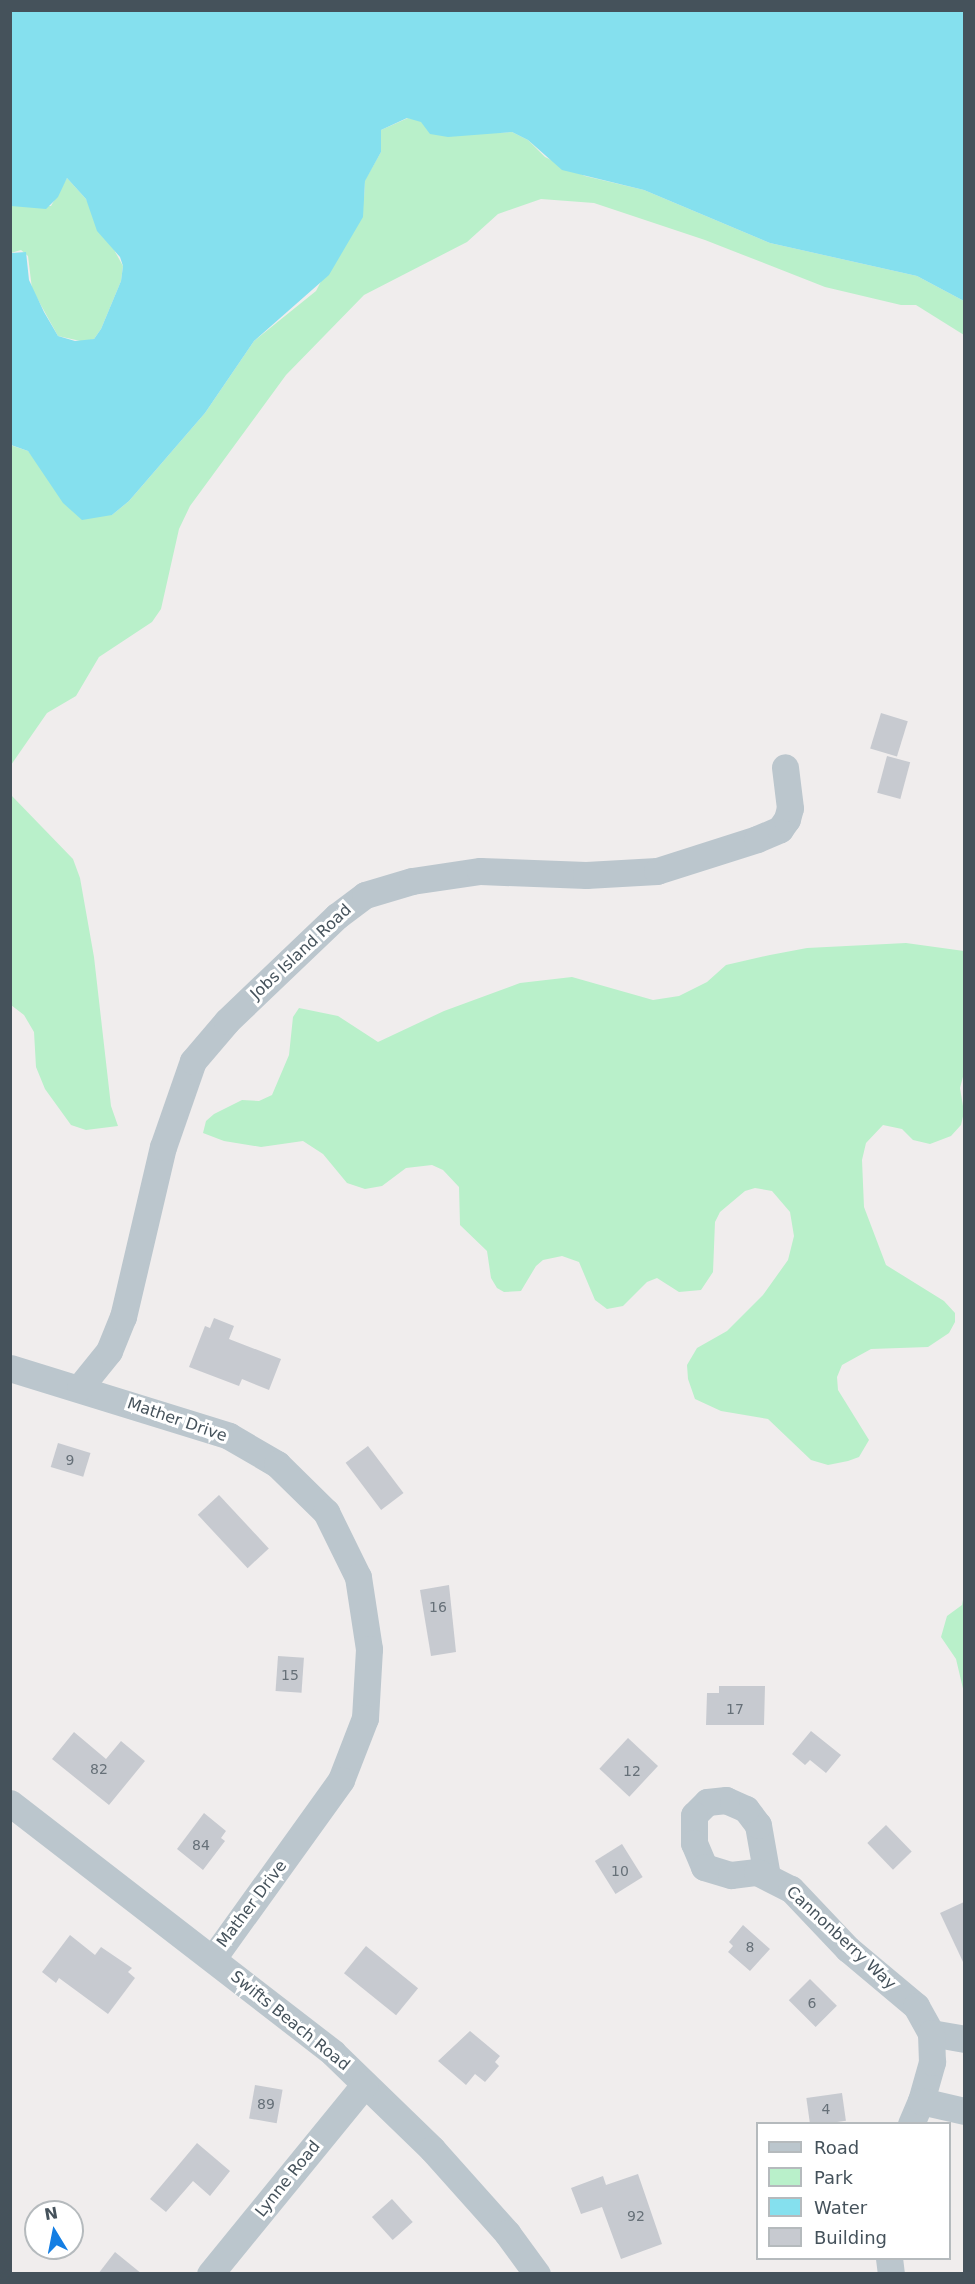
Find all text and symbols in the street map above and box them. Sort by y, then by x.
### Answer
street label: Jobs Island Road [247,900,355,1004]
street label: Mather Drive [125,1394,229,1446]
house number: 9 [66,1452,74,1468]
house number: 16 [429,1599,447,1615]
house number: 15 [281,1667,299,1683]
house number: 17 [726,1701,744,1717]
house number: 82 [90,1761,108,1777]
house number: 12 [623,1763,641,1779]
house number: 84 [192,1837,210,1853]
street label: Mather Drive [213,1857,291,1951]
house number: 10 [611,1863,629,1879]
street label: Cannonberry Way [782,1882,900,1994]
house number: 8 [746,1939,754,1955]
street label: Swifts Beach Road [227,1967,353,2075]
house number: 6 [808,1995,816,2011]
house number: 89 [257,2096,275,2112]
house number: 4 [822,2101,830,2117]
legend [756,2122,951,2260]
street label: Lynne Road [252,2137,324,2221]
text: Road [814,2137,859,2158]
text: Park [814,2167,853,2188]
text: Water [814,2197,867,2218]
north arrow [24,2200,84,2260]
text: N [43,2203,59,2224]
house number: 92 [627,2208,645,2224]
text: Building [814,2227,887,2248]

